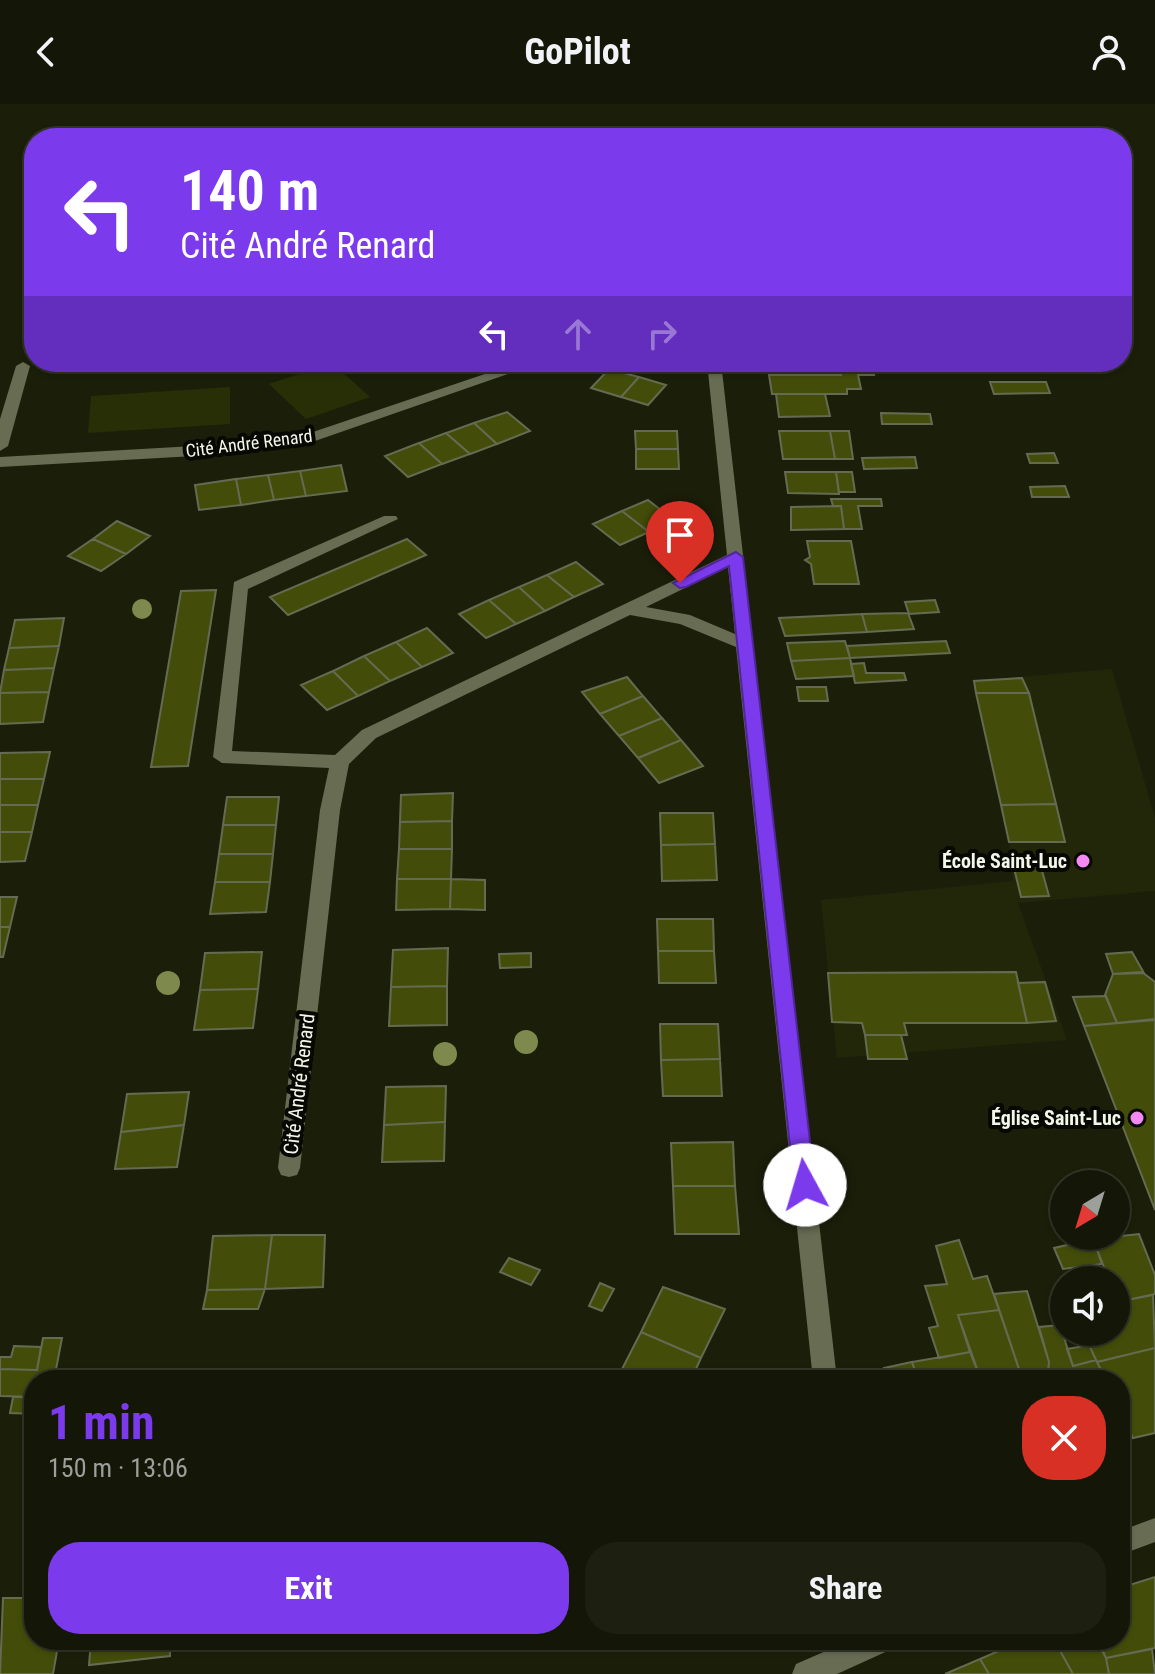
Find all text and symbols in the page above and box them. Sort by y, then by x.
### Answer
icon: back [24,30,68,74]
icon: person [1087,30,1131,74]
text: GoPilot [524,31,631,73]
text: 140 m [180,158,319,224]
icon: left [48,160,152,264]
text: Cité André Renard [180,225,435,267]
icon: left [472,312,516,356]
icon: ahead [556,312,600,356]
icon: right [640,312,684,356]
street label: Cité André Renard [184,425,314,461]
pin [646,501,714,583]
icon: arrive [658,513,702,557]
place label: École Saint-Luc [942,849,1067,873]
marker: École Saint-Luc [1074,852,1092,870]
street label: Cité André Renard [278,1012,320,1156]
place label: Église Saint-Luc [991,1106,1121,1130]
marker: Église Saint-Luc [1128,1109,1146,1127]
position arrow [763,1143,847,1227]
north arrow [1050,1170,1130,1250]
map controls [1050,1170,1130,1346]
button: sound [1050,1266,1130,1346]
text: 1 min [48,1394,155,1451]
button: close [1022,1396,1106,1480]
text: 150 m · 13:06 [48,1453,188,1483]
button: Exit [48,1542,569,1634]
button: Share [585,1542,1106,1634]

